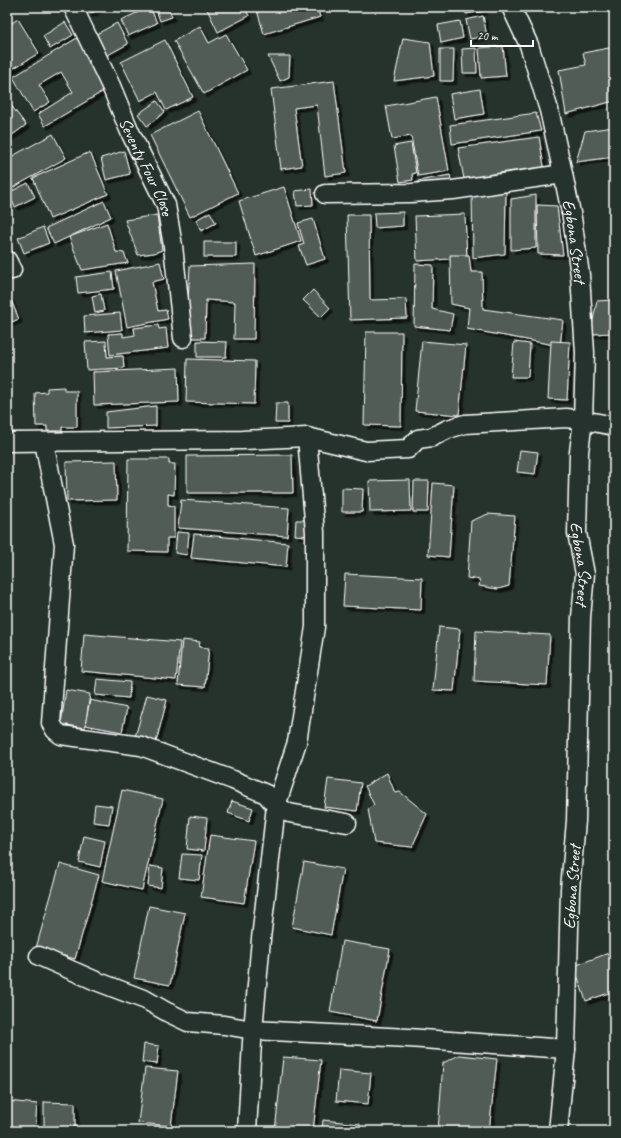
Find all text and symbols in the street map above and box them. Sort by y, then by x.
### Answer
scale bar [471,22,533,48]
text: 20 m [477,28,499,44]
street label: Seventy Four Close [115,115,178,218]
street label: Egbona Street [558,198,591,286]
street label: Egbona Street [566,522,597,609]
street label: Egbona Street [559,842,586,930]

